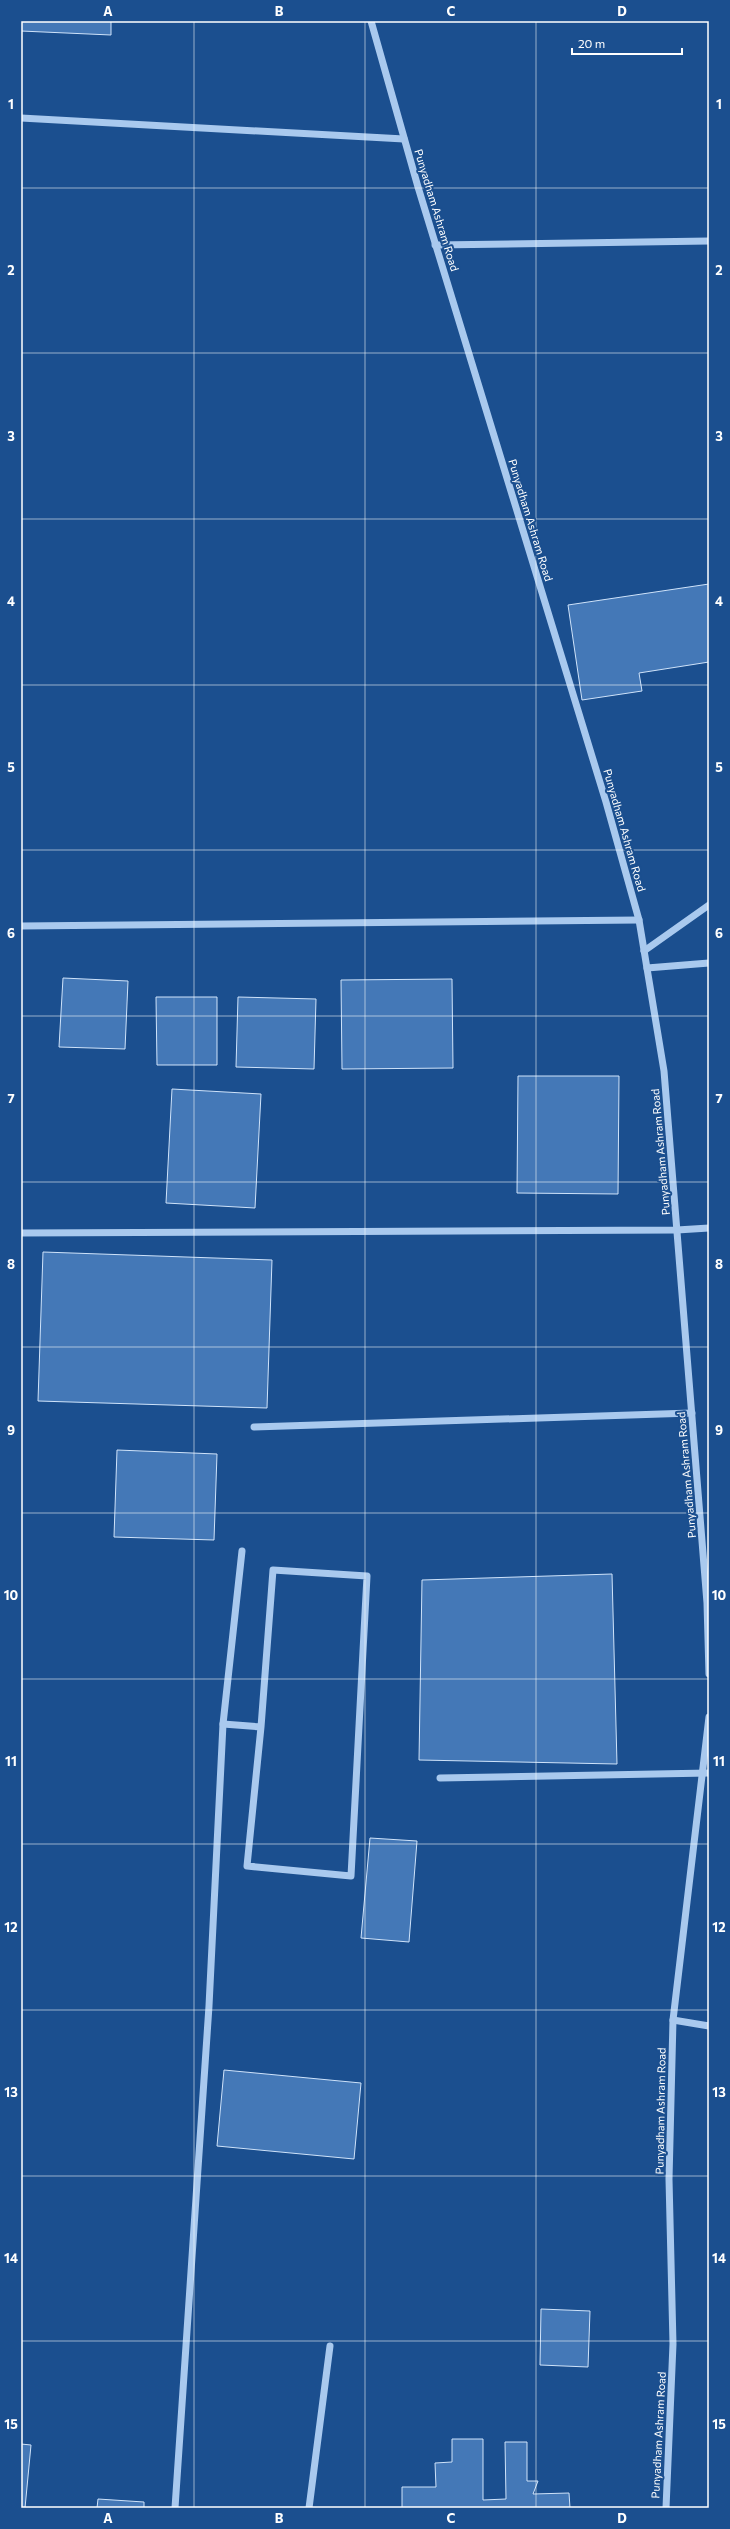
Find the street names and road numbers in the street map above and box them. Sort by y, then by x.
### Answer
street label: Punyadham Ashram Road [412,147,462,273]
street label: Punyadham Ashram Road [506,457,556,583]
street label: Punyadham Ashram Road [601,767,649,893]
street label: Punyadham Ashram Road [648,1088,672,1216]
street label: Punyadham Ashram Road [674,1411,698,1539]
street label: Punyadham Ashram Road [652,2047,668,2175]
street label: Punyadham Ashram Road [648,2371,668,2499]

